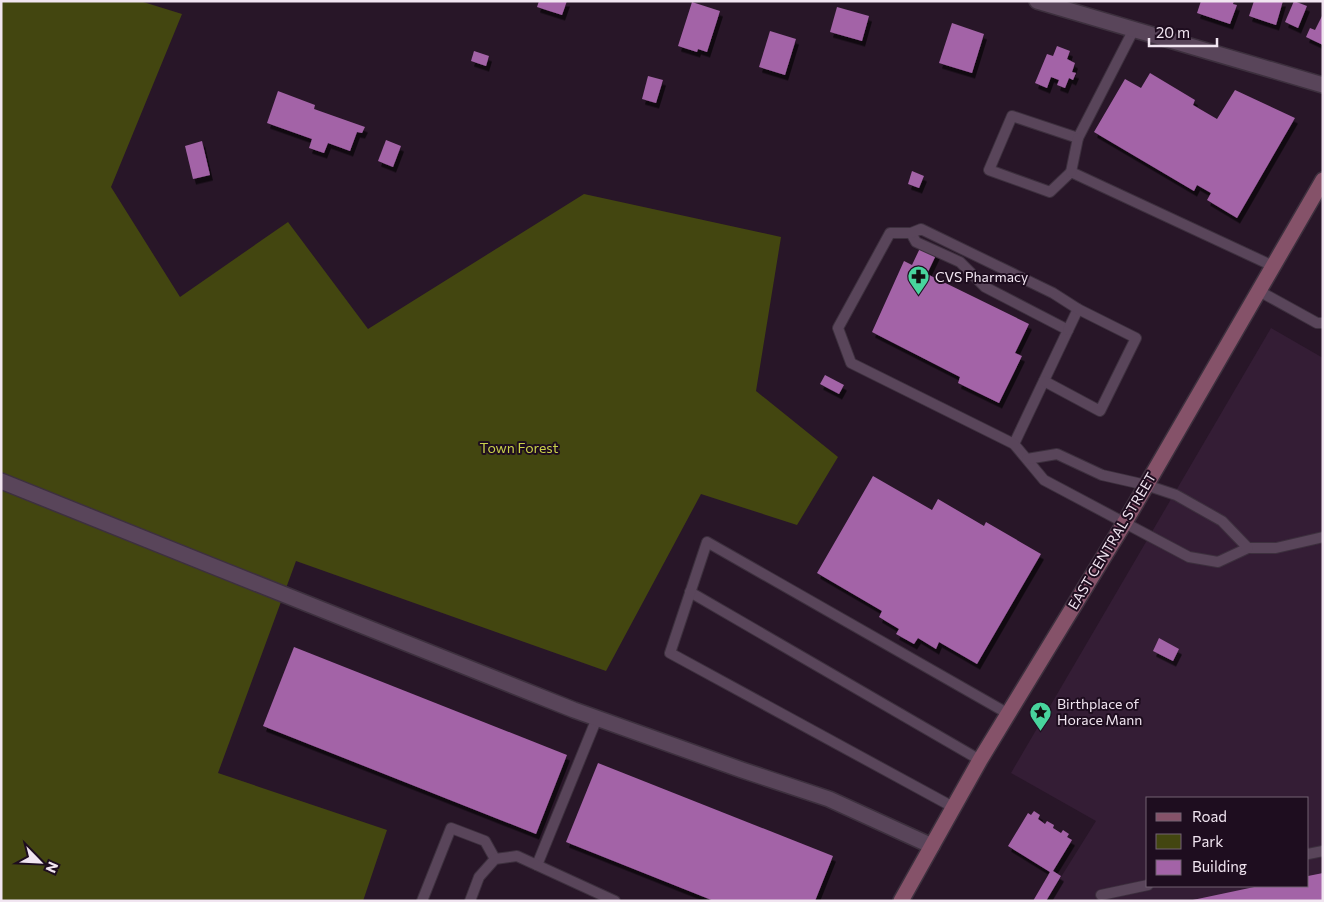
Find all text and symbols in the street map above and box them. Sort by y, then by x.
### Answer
scale bar [1149,15,1216,47]
text: 20 m [1156,23,1190,41]
pharmacy icon: CVS Pharmacy [907,265,931,296]
place label: CVS Pharmacy [935,268,1028,285]
park label: Town Forest [480,439,559,456]
street label: EAST CENTRAL STREET [1064,469,1159,612]
place label: Birthplace of Horace Mann [1057,695,1142,728]
place icon: Birthplace of Horace Mann [1029,700,1053,731]
legend [1146,797,1309,887]
text: Road [1192,807,1227,825]
text: Park [1192,832,1223,850]
north arrow [15,837,65,887]
text: Building [1192,857,1247,875]
text: N [42,859,62,876]

